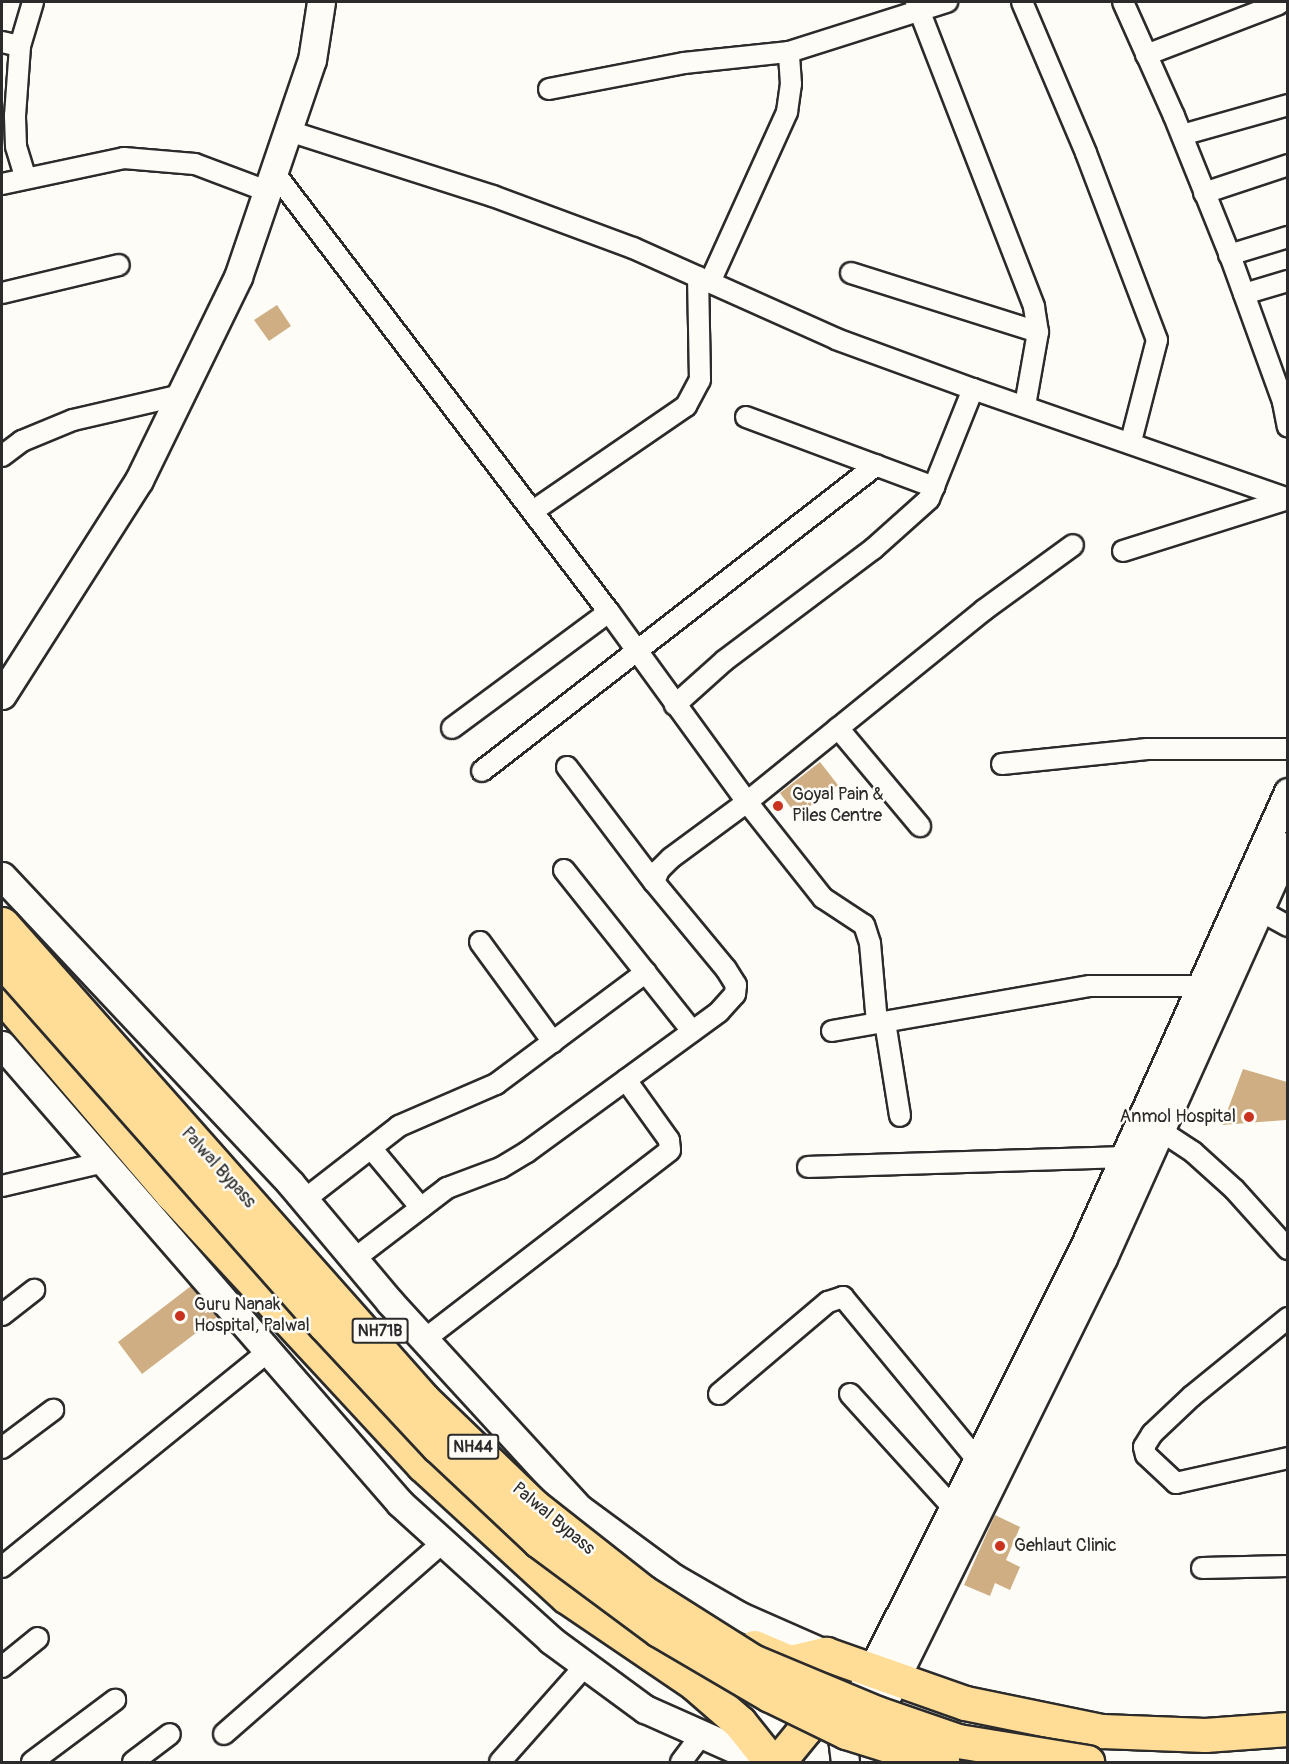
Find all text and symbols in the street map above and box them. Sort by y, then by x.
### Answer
place label: Goyal Pain & Piles Centre [792,785,884,828]
marker: Goyal Pain & Piles Centre [769,797,787,815]
place label: Anmol Hospital [1120,1106,1236,1128]
marker: Anmol Hospital [1240,1108,1258,1126]
street label: Palwal Bypass [176,1123,260,1213]
place label: Guru Nanak Hospital, Palwal [194,1295,310,1338]
marker: Guru Nanak Hospital, Palwal [171,1307,189,1325]
road number: NH71B [352,1318,409,1344]
road number: NH44 [446,1434,500,1460]
street label: Palwal Bypass [507,1478,599,1560]
place label: Gehlaut Clinic [1014,1535,1117,1557]
marker: Gehlaut Clinic [991,1537,1009,1555]

